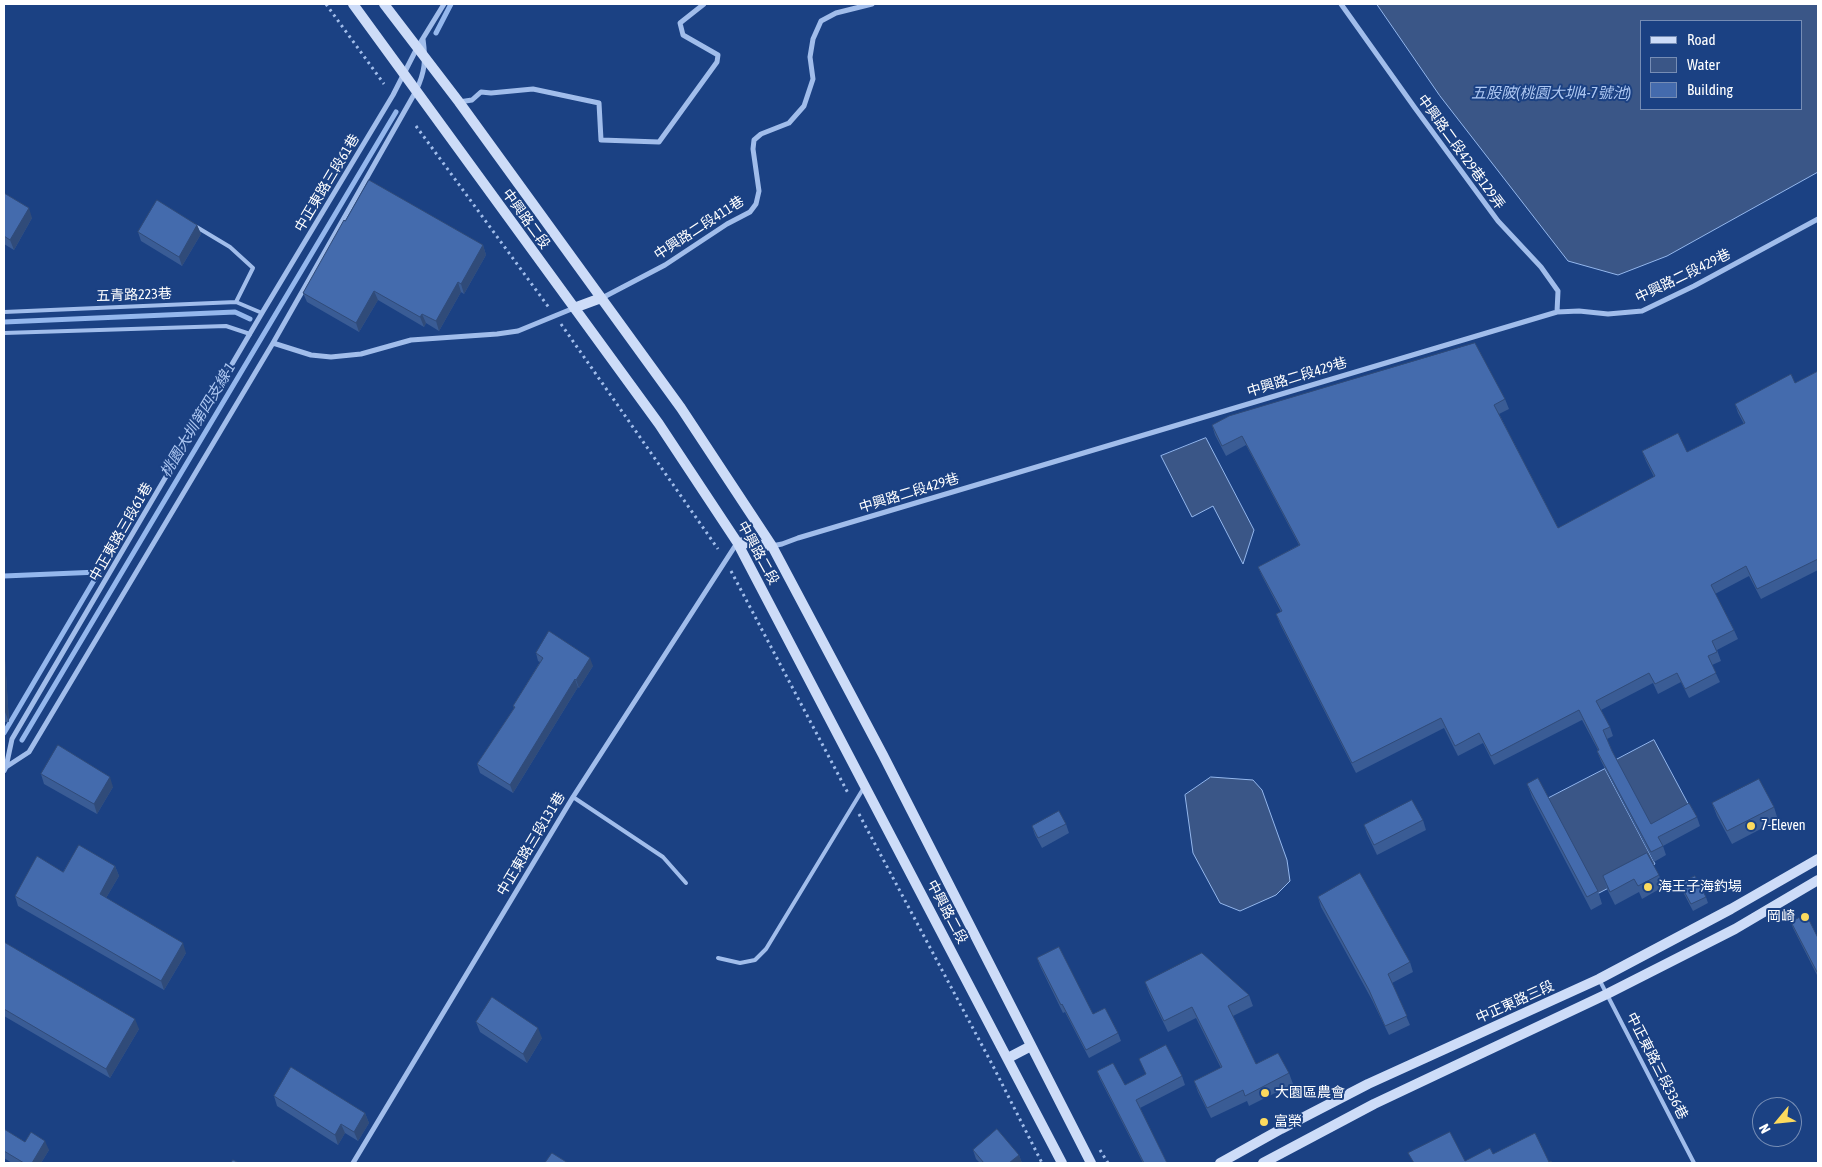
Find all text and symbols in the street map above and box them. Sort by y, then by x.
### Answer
legend [1640,20,1802,110]
text: Road [1687,31,1716,48]
text: Water [1687,56,1720,73]
text: Building [1687,81,1733,98]
water label: 五股陂(桃園大圳4-7號池) [1471,84,1631,102]
street label: 中興路二段429巷129弄 [1414,91,1508,213]
street label: 中正東路三段61巷 [291,131,363,235]
street label: 中興路二段 [499,186,553,252]
street label: 中興路二段411巷 [651,193,747,263]
street label: 中興路二段429巷 [1633,246,1733,306]
street label: 五青路223巷 [96,285,172,305]
street label: 中興路二段429巷 [1245,354,1349,400]
water label: 桃園大圳第四支線-1 [157,360,239,480]
street label: 中興路二段429巷 [857,470,961,516]
street label: 中正東路三段61巷 [86,480,156,584]
street label: 中興路二段 [734,518,782,588]
street label: 中正東路三段131巷 [493,789,569,899]
place label: 7-Eleven [1761,818,1806,834]
marker: 7-Eleven [1745,820,1757,832]
street label: 中興路二段 [923,877,971,947]
place label: 海王子海釣場 [1658,879,1742,895]
marker: 海王子海釣場 [1642,881,1654,893]
place label: 岡崎 [1767,909,1795,925]
marker: 岡崎 [1799,911,1811,923]
street label: 中正東路三段 [1473,977,1557,1027]
street label: 中正東路三段336巷 [1623,1010,1691,1122]
place label: 大園區農會 [1275,1085,1345,1101]
marker: 大園區農會 [1259,1087,1271,1099]
north arrow [1752,1097,1802,1147]
place label: 富榮 [1274,1114,1302,1130]
marker: 富榮 [1258,1116,1270,1128]
text: N [1756,1121,1774,1136]

